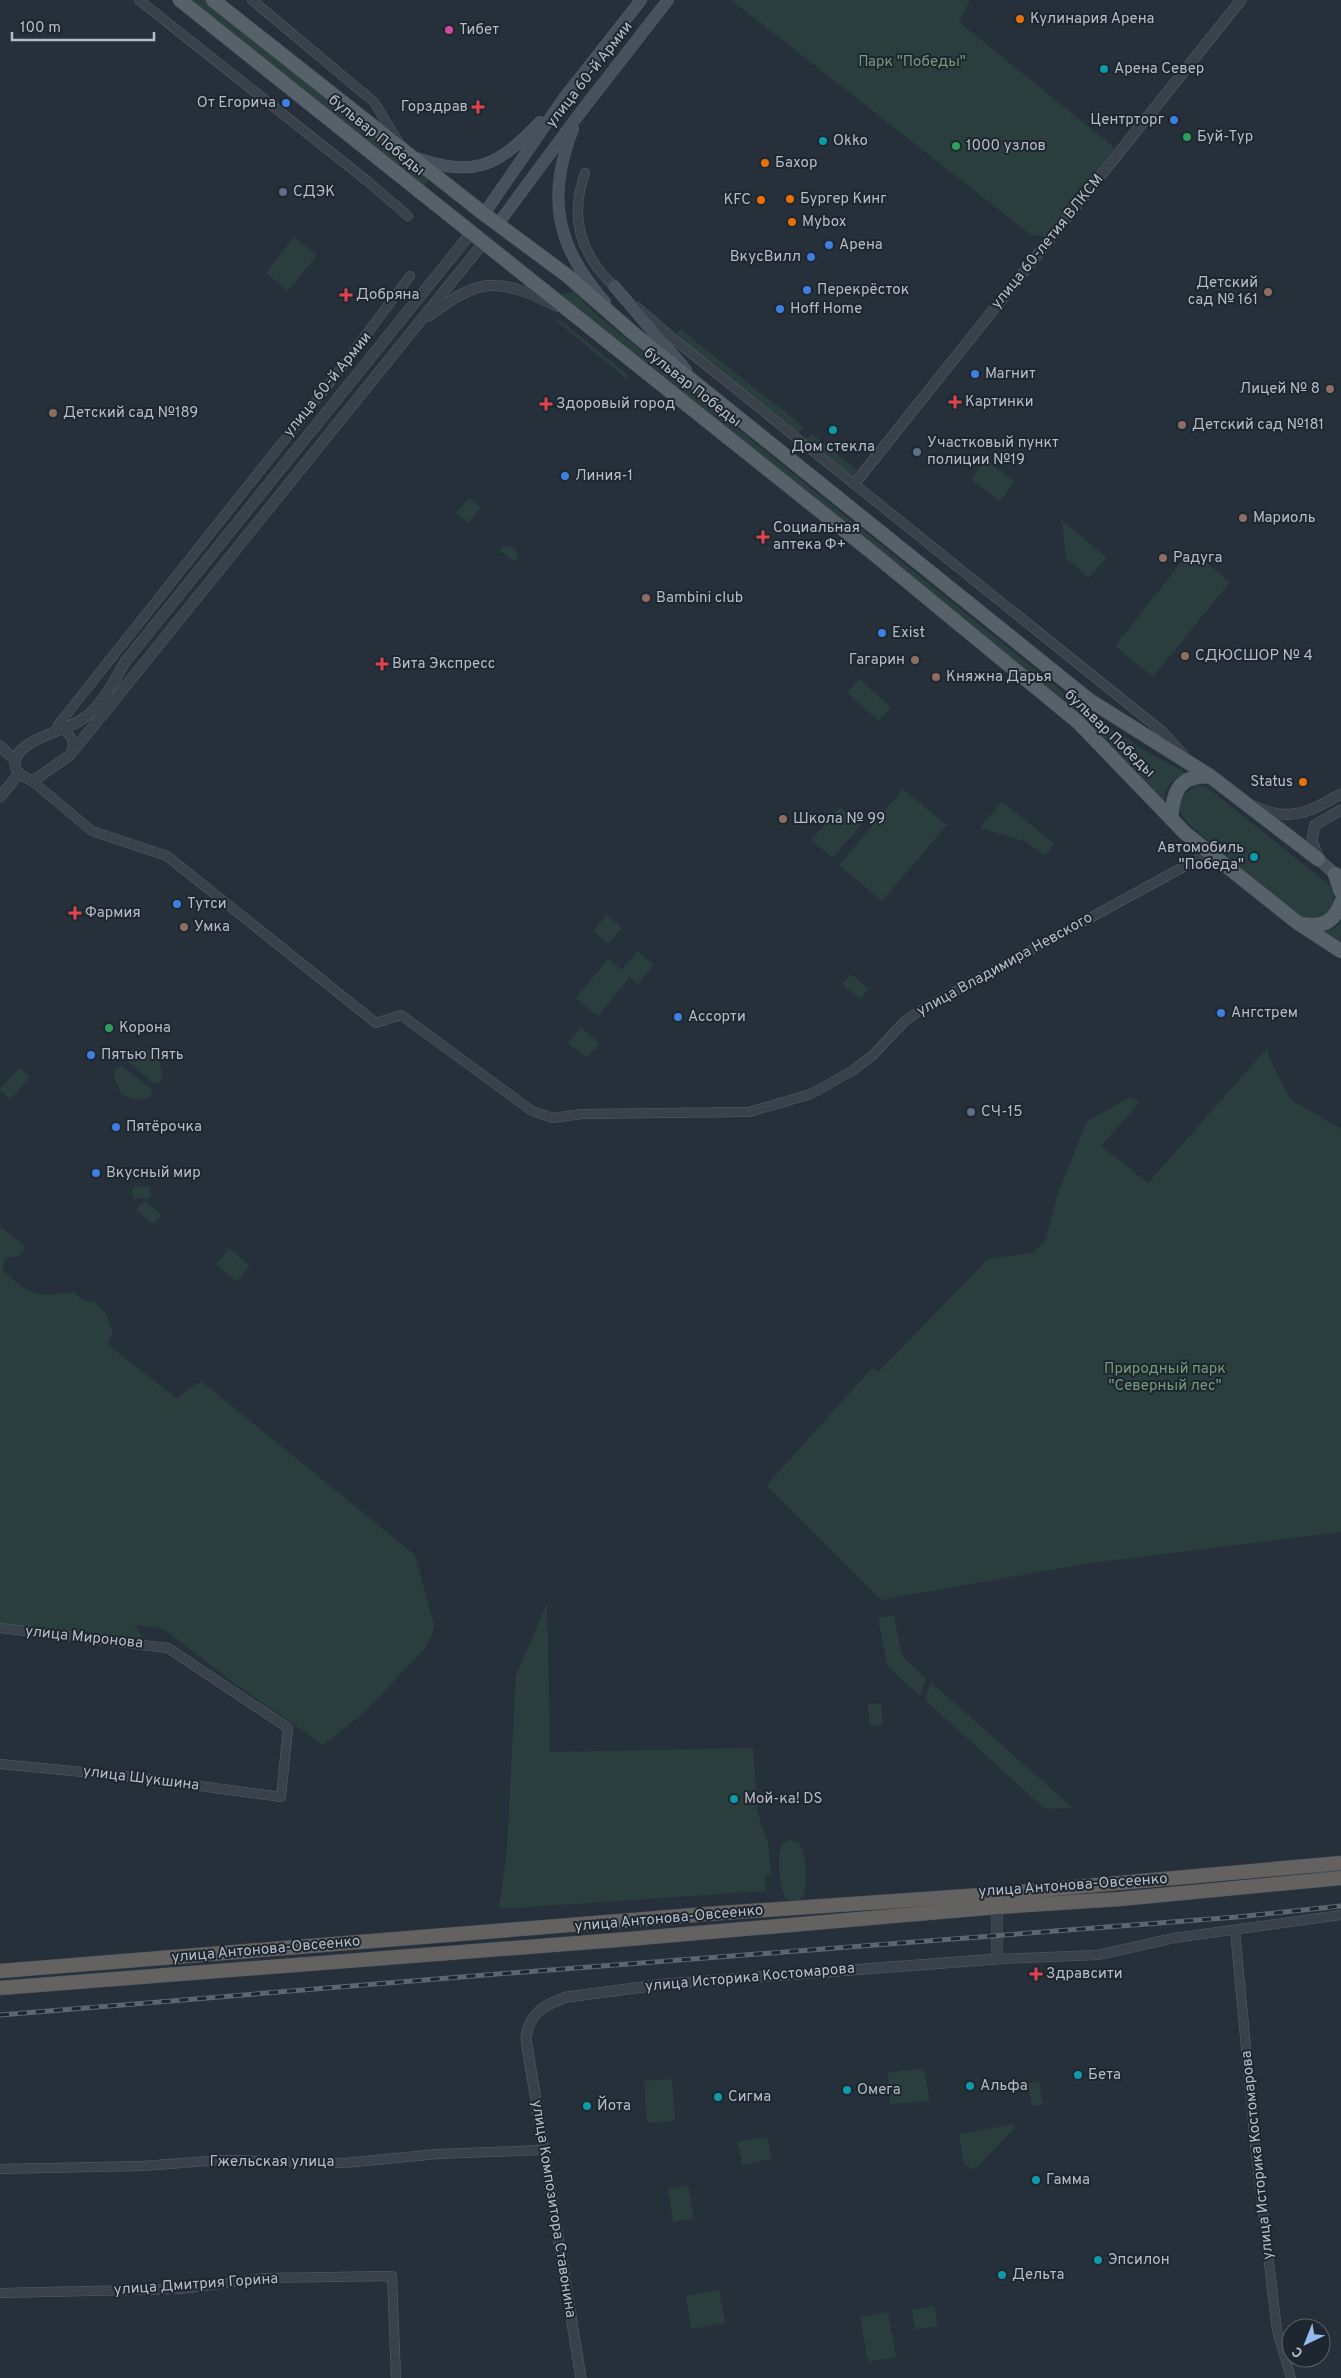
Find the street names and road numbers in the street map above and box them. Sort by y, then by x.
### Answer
street label: улица 60-й Армии [543,18,637,132]
street label: бульвар Победы [324,91,428,181]
street label: улица 60-летия ВЛКСМ [988,171,1108,313]
street label: улица 60-й Армии [280,329,376,441]
street label: бульвар Победы [639,344,745,432]
street label: бульвар Победы [1060,686,1158,782]
street label: улица Владимира Невского [914,909,1096,1021]
street label: улица Миронова [24,1622,144,1654]
street label: улица Шукшина [82,1762,200,1796]
street label: улица Антонова-Овсеенко [978,1870,1168,1902]
street label: улица Антонова-Овсеенко [574,1901,764,1937]
street label: улица Антонова-Овсеенко [171,1932,361,1968]
street label: улица Историка Костомарова [644,1959,856,1997]
street label: улица Историка Костомарова [1238,2049,1278,2261]
street label: улица Композитора Ставонина [526,2099,580,2319]
street label: Гжельская улица [210,2153,334,2172]
street label: улица Дмитрия Горина [113,2270,279,2300]

